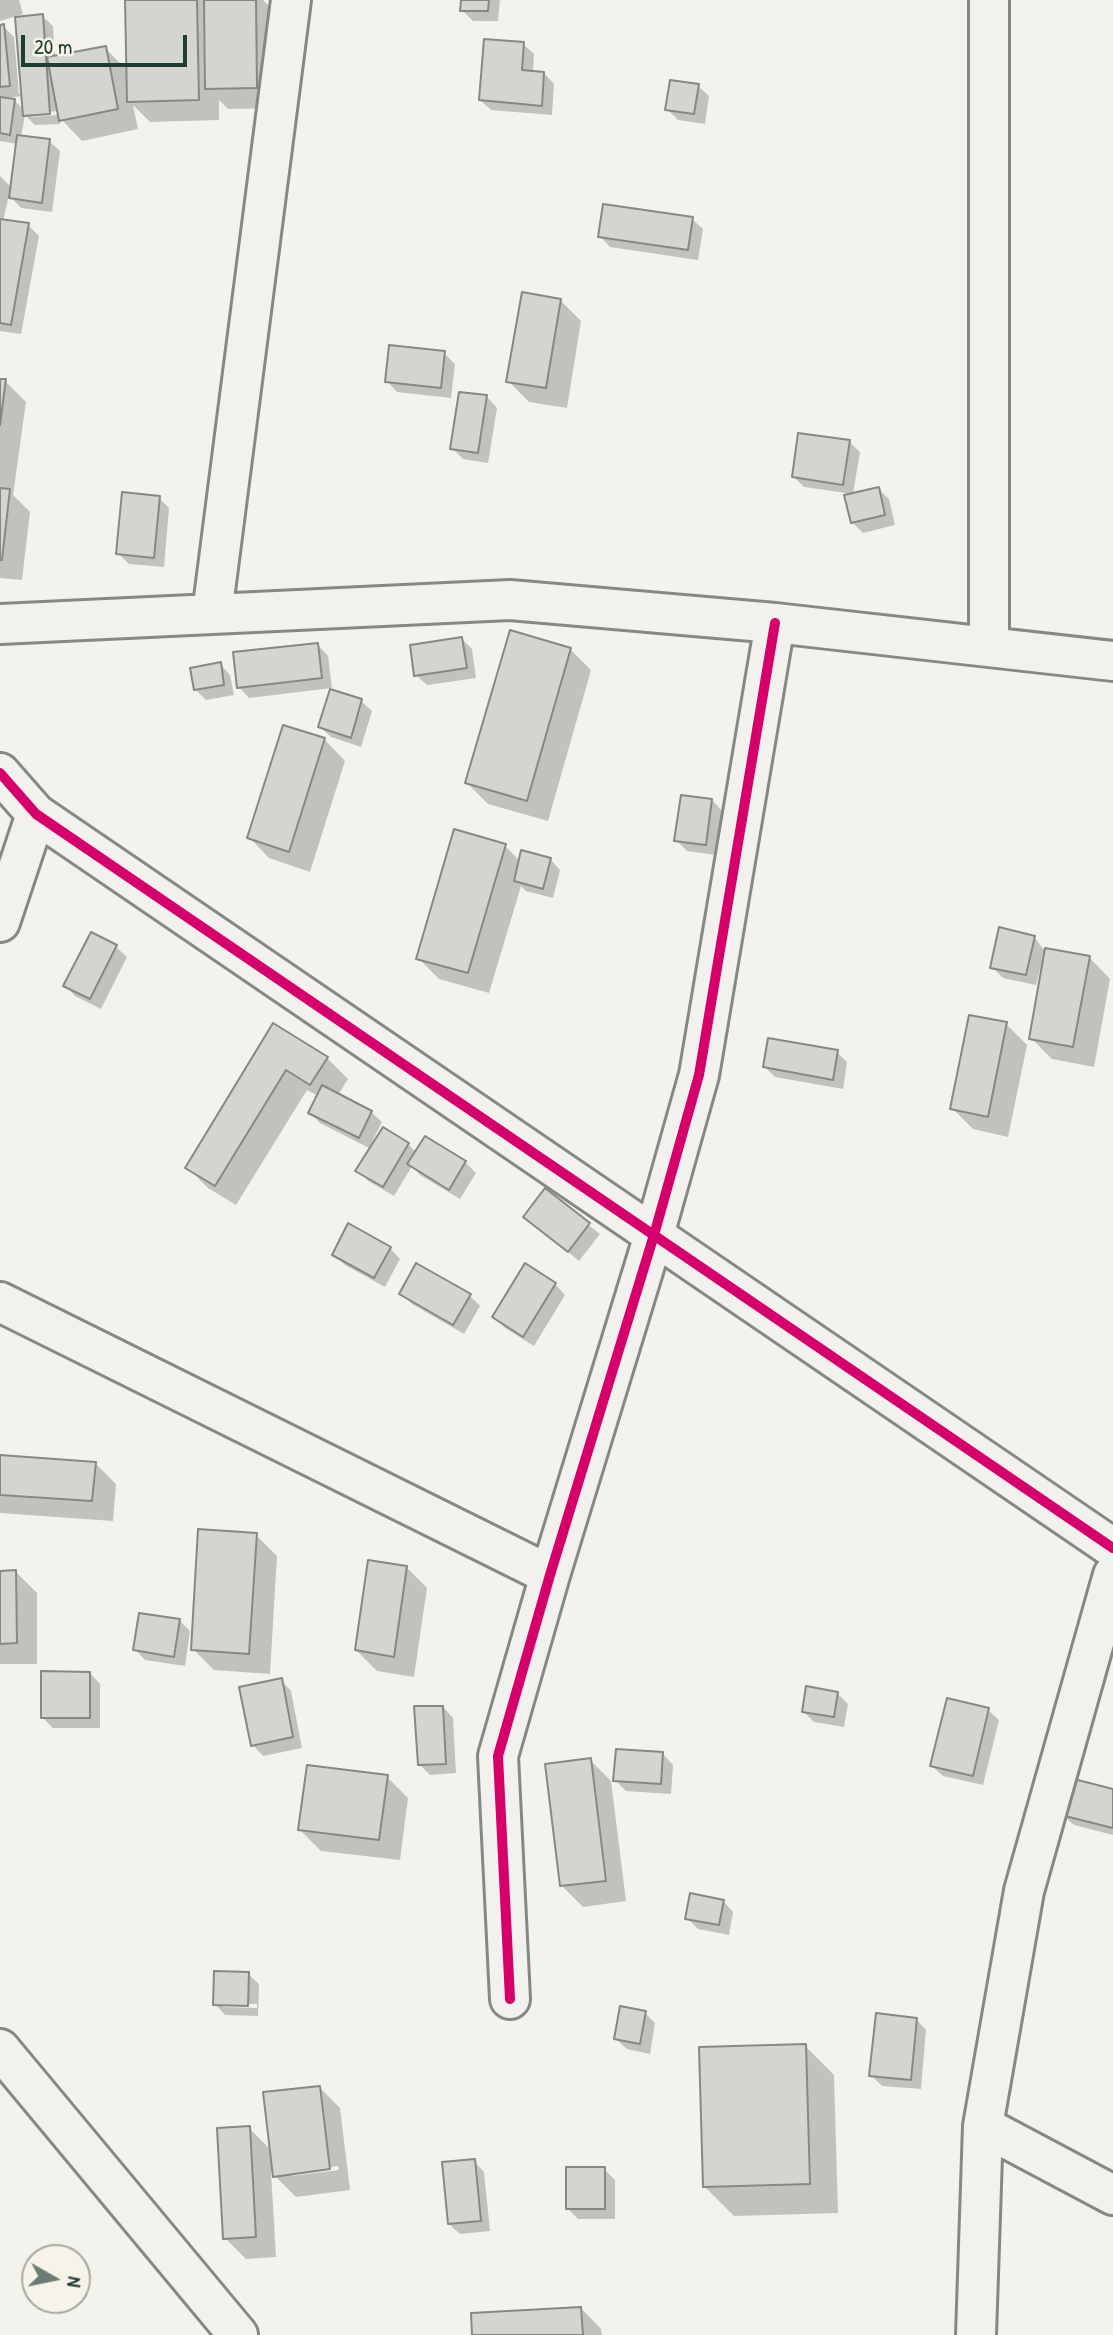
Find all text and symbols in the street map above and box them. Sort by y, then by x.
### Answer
scale bar [24,21,191,65]
text: 20 m [34,32,72,61]
north arrow [21,2244,91,2314]
text: N [61,2275,88,2289]

